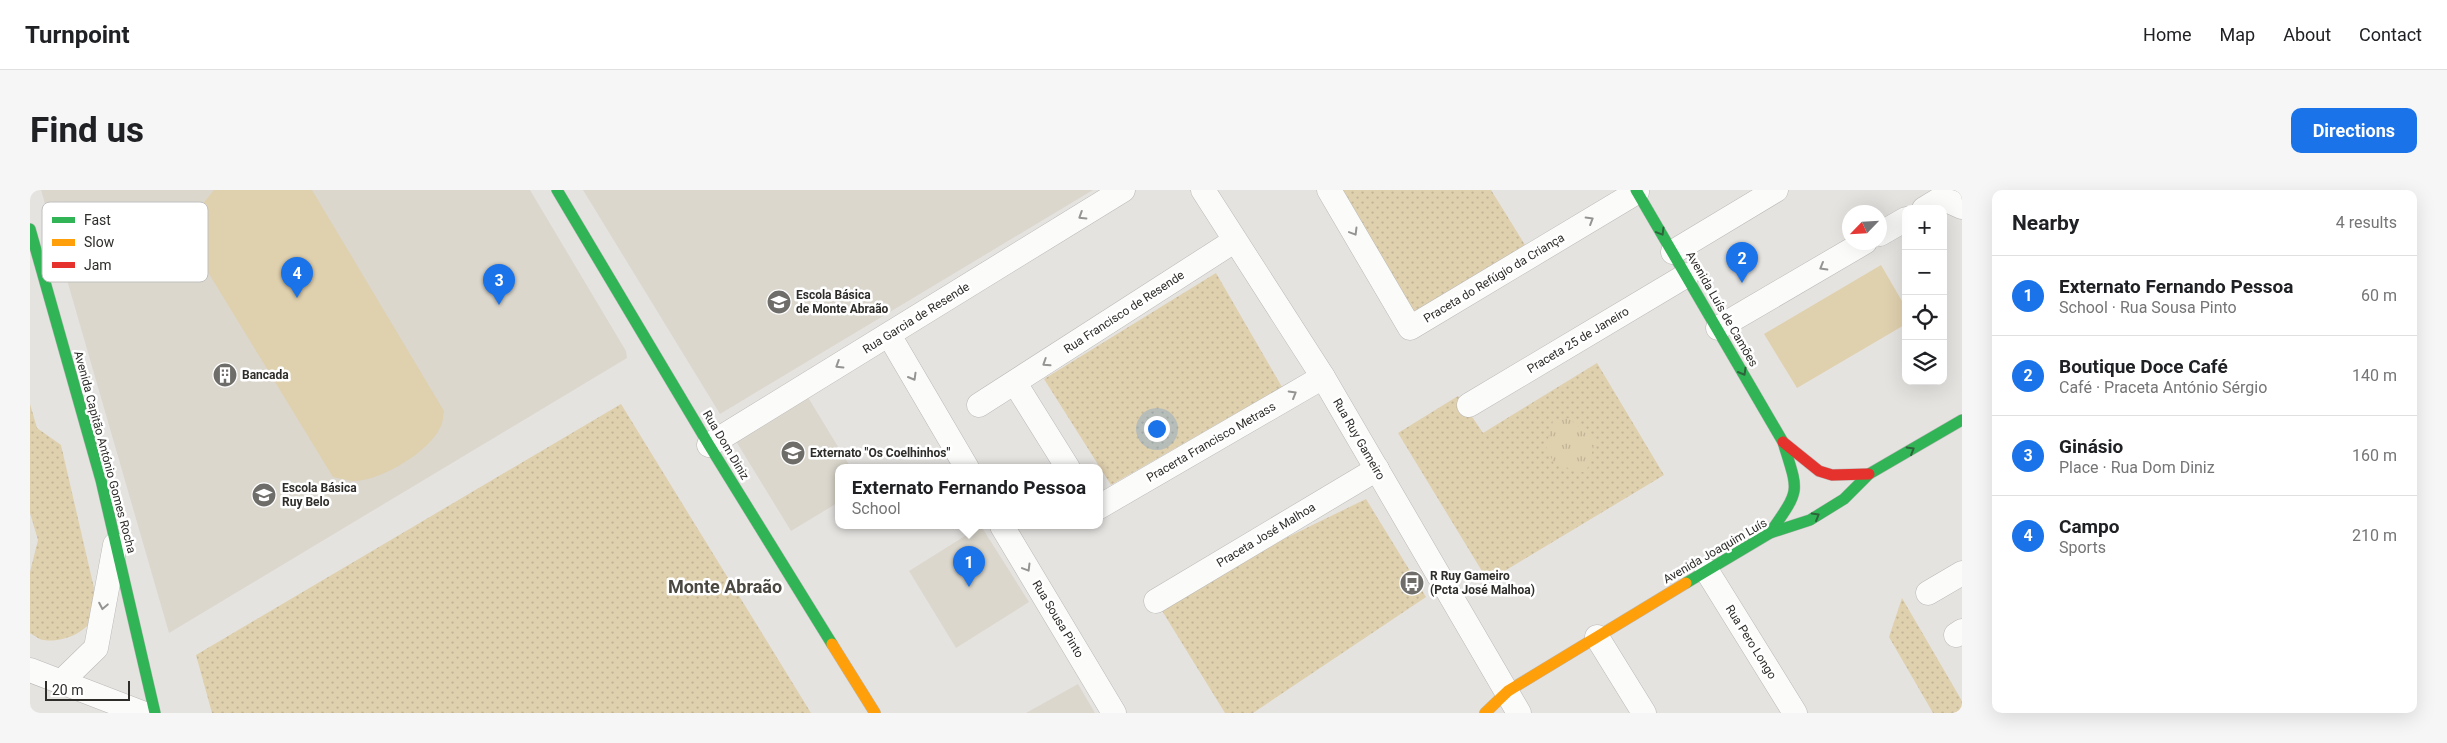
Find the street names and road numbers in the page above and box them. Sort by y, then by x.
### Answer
street label: Praceta do Refúgio da Criança [1421,230,1567,326]
street label: Avenida Luís de Camões [1683,249,1761,369]
street label: Rua Francisco de Resende [1061,268,1187,356]
street label: Rua Garcia de Resende [860,279,972,357]
street label: Praceta 25 de Janeiro [1524,304,1632,376]
street label: Avenida Capitão António Gomes Rocha [71,349,139,555]
street label: Rua Ruy Gameiro [1330,396,1388,482]
street label: Pracerta Francisco Metrass [1144,399,1278,485]
street label: Rua Dom Diniz [700,408,752,482]
street label: Praceta José Malhoa [1214,500,1318,570]
street label: Avenida Joaquim Luís [1661,516,1769,586]
street label: Rua Sousa Pinto [1029,578,1087,660]
street label: Rua Pero Longo [1723,602,1779,682]

